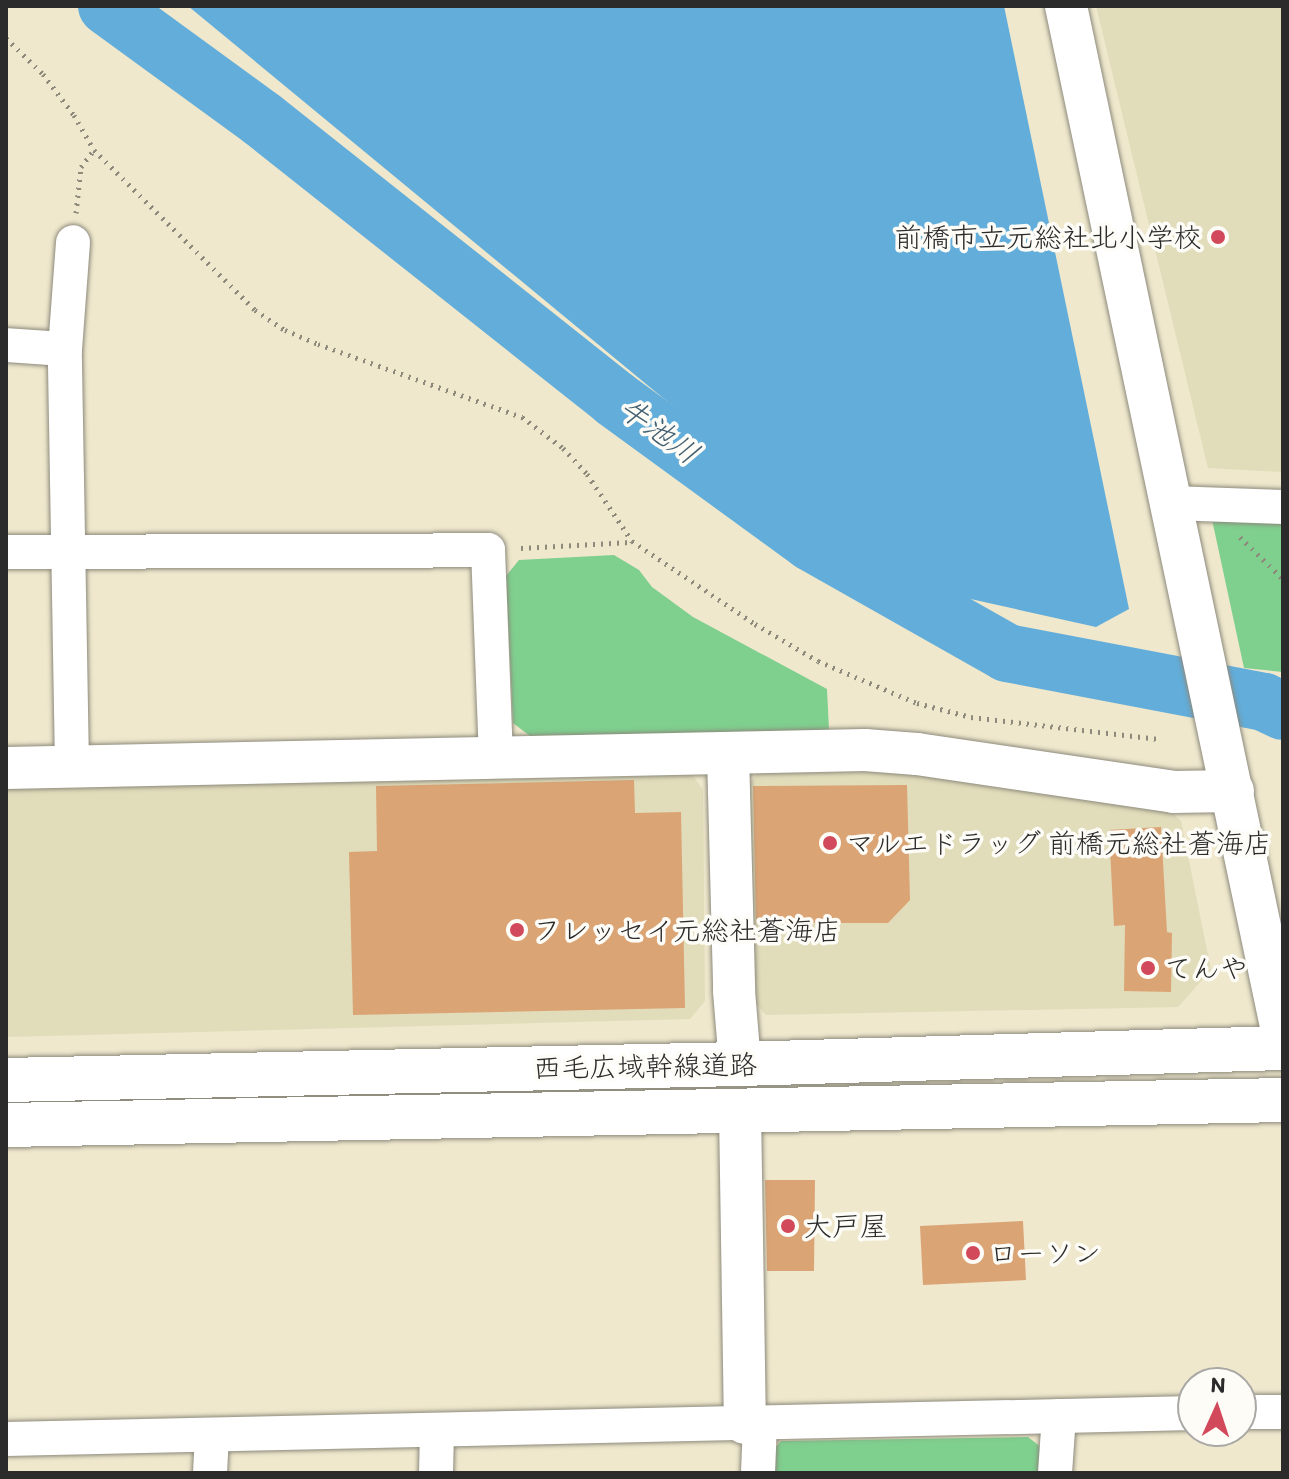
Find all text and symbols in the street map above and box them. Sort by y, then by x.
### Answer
place label: 前橋市立元総社北小学校 [894,220,1202,254]
marker: 前橋市立元総社北小学校 [1209,228,1227,246]
water label: 牛池川 [612,390,706,472]
place label: マルエドラッグ 前橋元総社蒼海店 [846,826,1272,860]
marker: マルエドラッグ 前橋元総社蒼海店 [821,834,839,852]
place label: フレッセイ元総社蒼海店 [533,913,841,947]
marker: フレッセイ元総社蒼海店 [508,921,526,939]
place label: てんや [1164,951,1248,985]
marker: てんや [1139,959,1157,977]
street label: 西毛広域幹線道路 [533,1047,757,1085]
place label: 大戸屋 [804,1209,888,1243]
marker: 大戸屋 [779,1217,797,1235]
place label: ローソン [989,1236,1101,1270]
marker: ローソン [964,1244,982,1262]
north arrow [1177,1367,1257,1447]
text: N [1210,1371,1226,1398]

